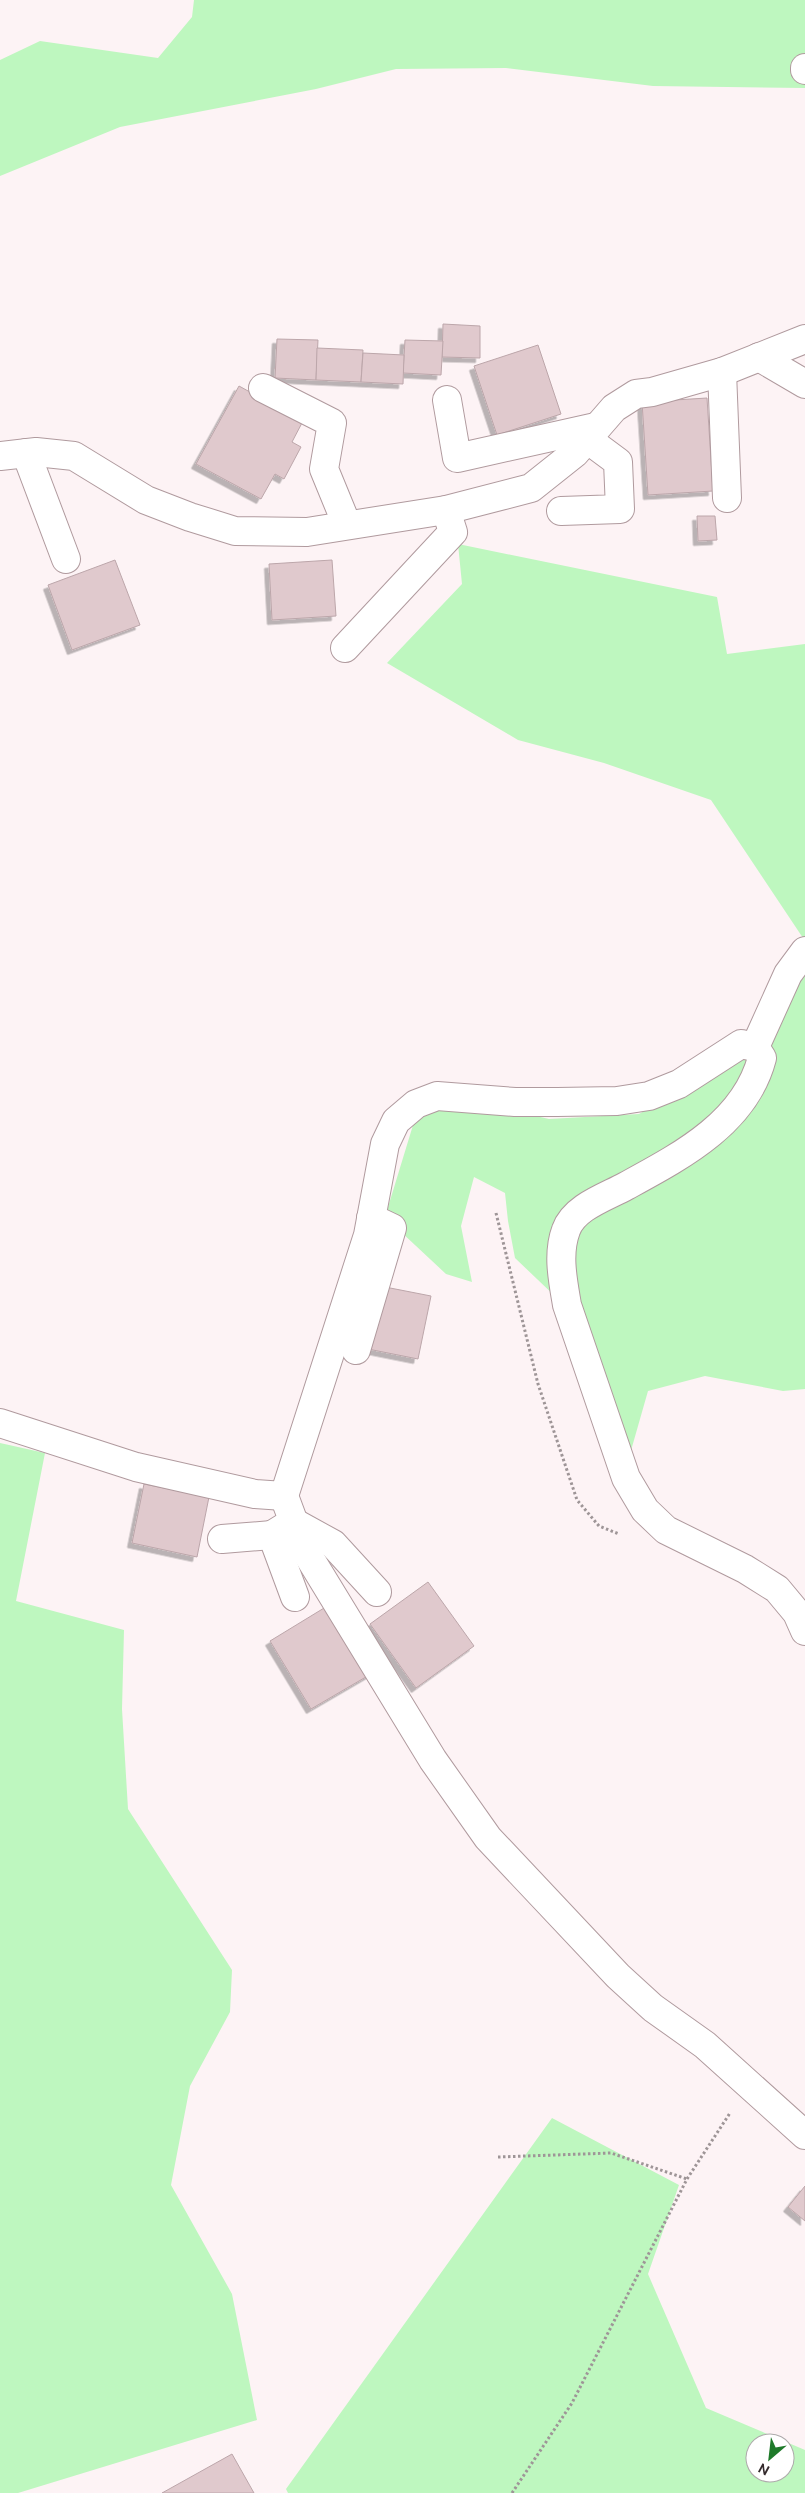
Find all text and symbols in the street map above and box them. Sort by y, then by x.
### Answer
north arrow [745,2433,795,2483]
text: N [756,2460,772,2479]

